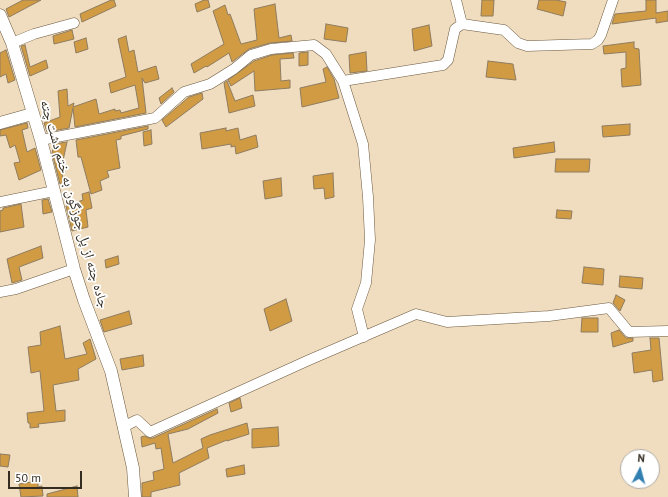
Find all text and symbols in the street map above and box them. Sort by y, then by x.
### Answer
street label: جاده چته از پل جوزگون به ختم دشت چته [36,98,112,310]
north arrow [620,449,660,489]
text: N [637,451,645,465]
scale bar [10,463,84,489]
text: 50 m [15,470,41,485]

